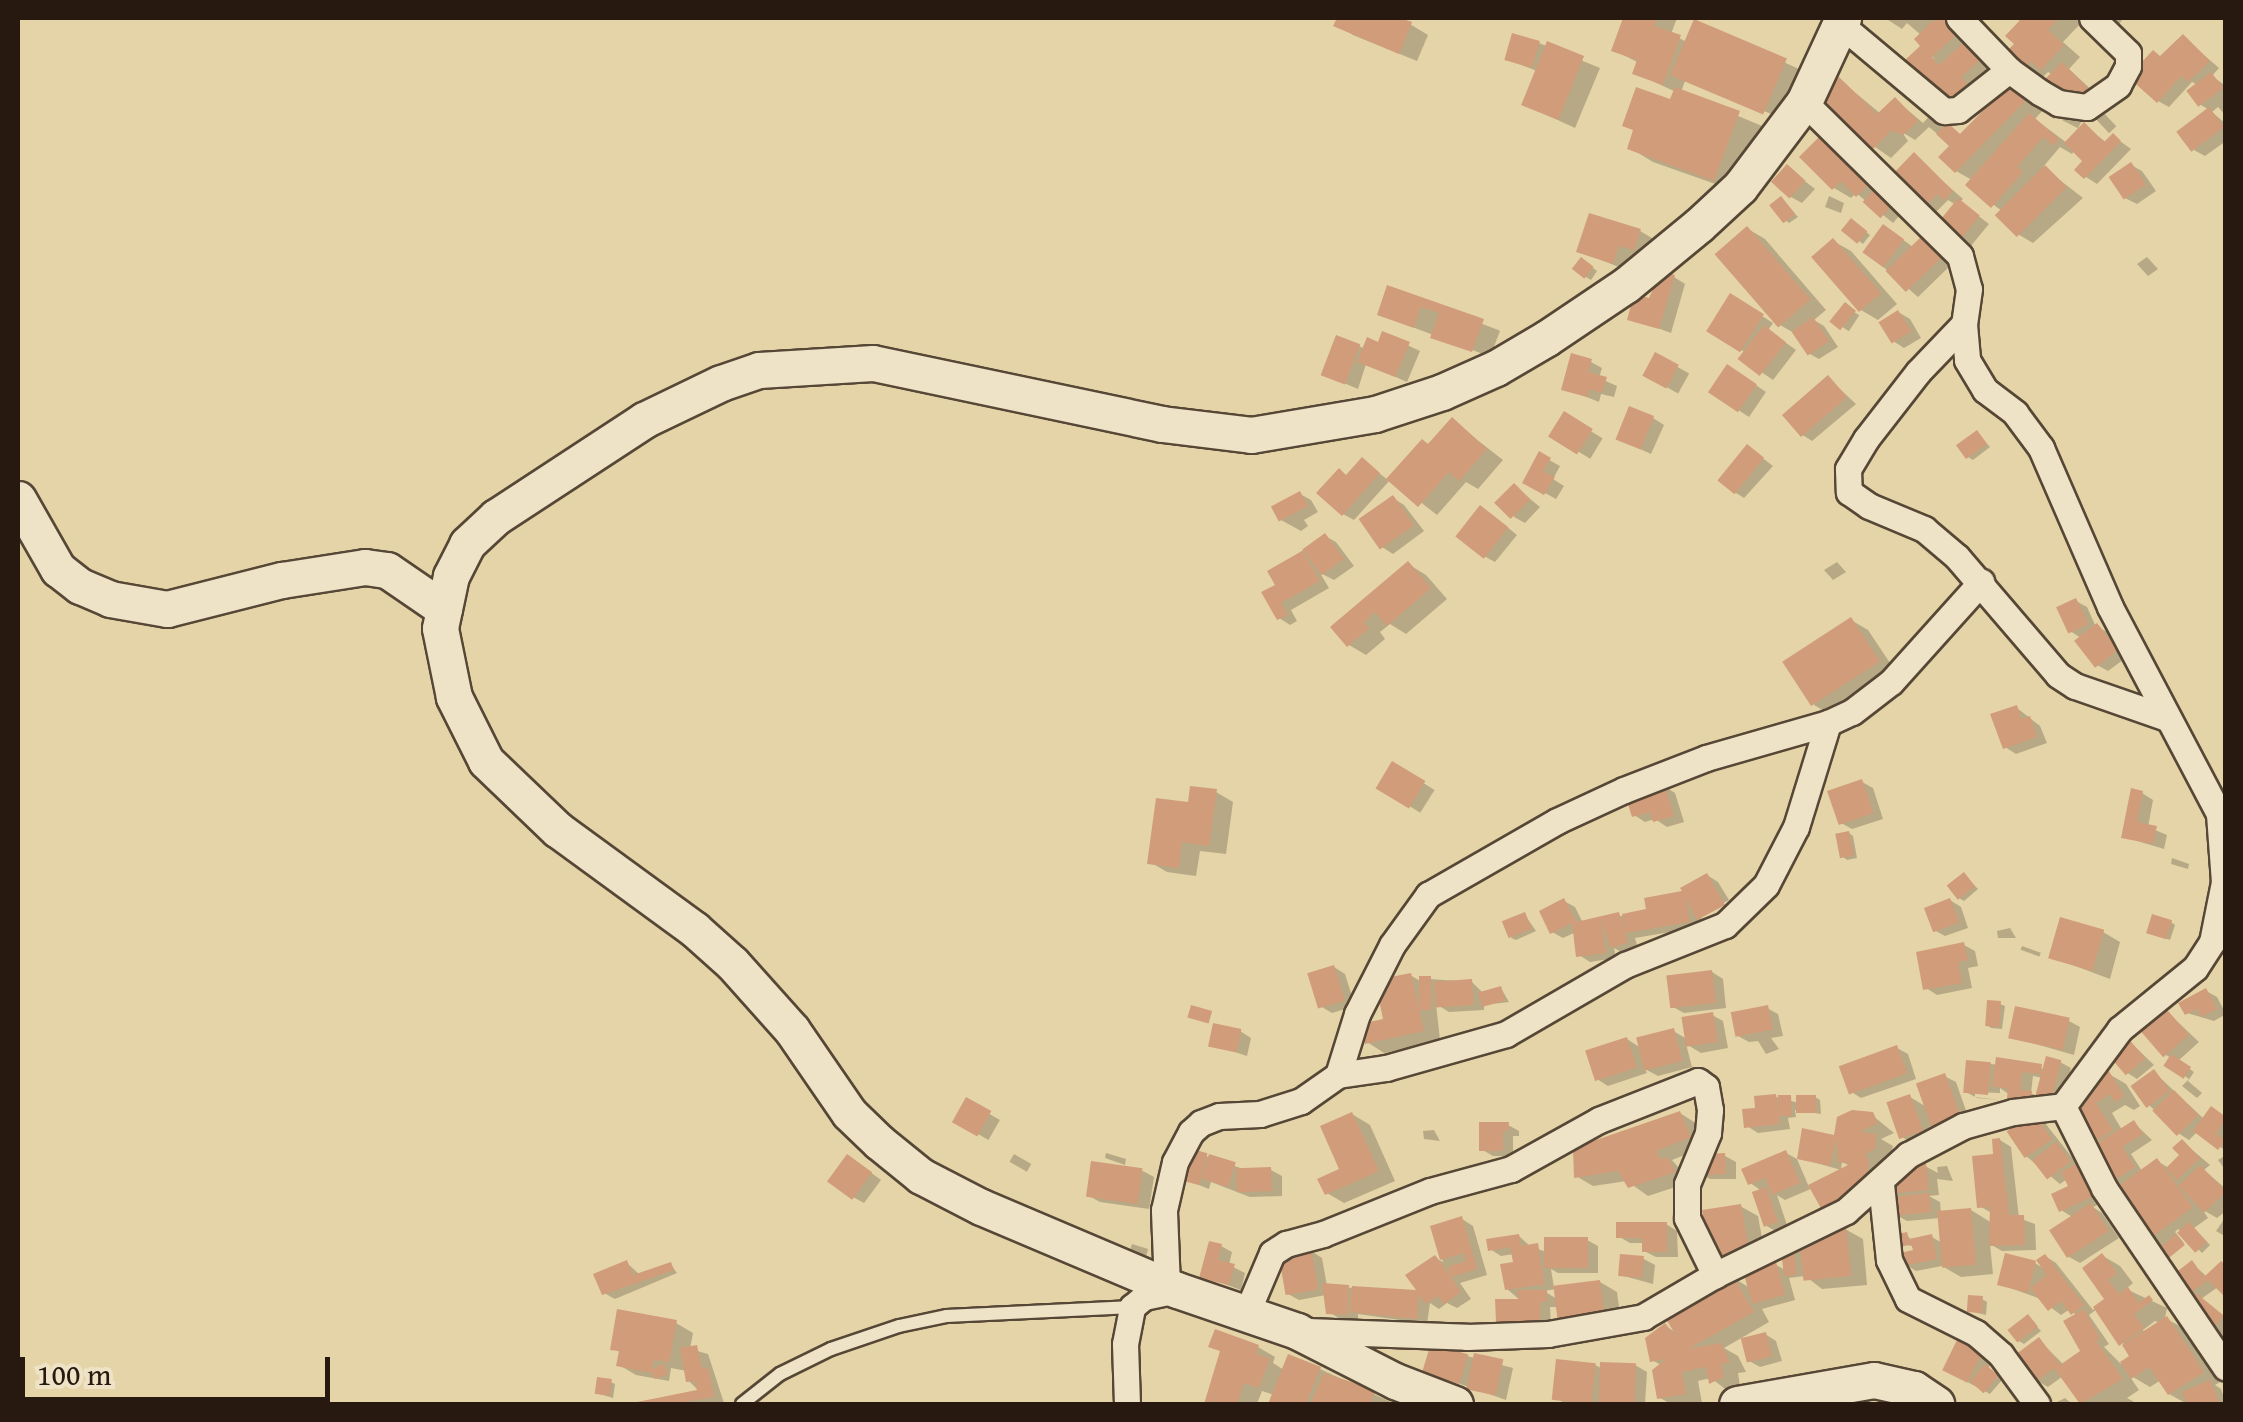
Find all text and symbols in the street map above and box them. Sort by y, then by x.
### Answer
scale bar [25,1337,335,1399]
text: 100 m [37,1352,111,1396]

